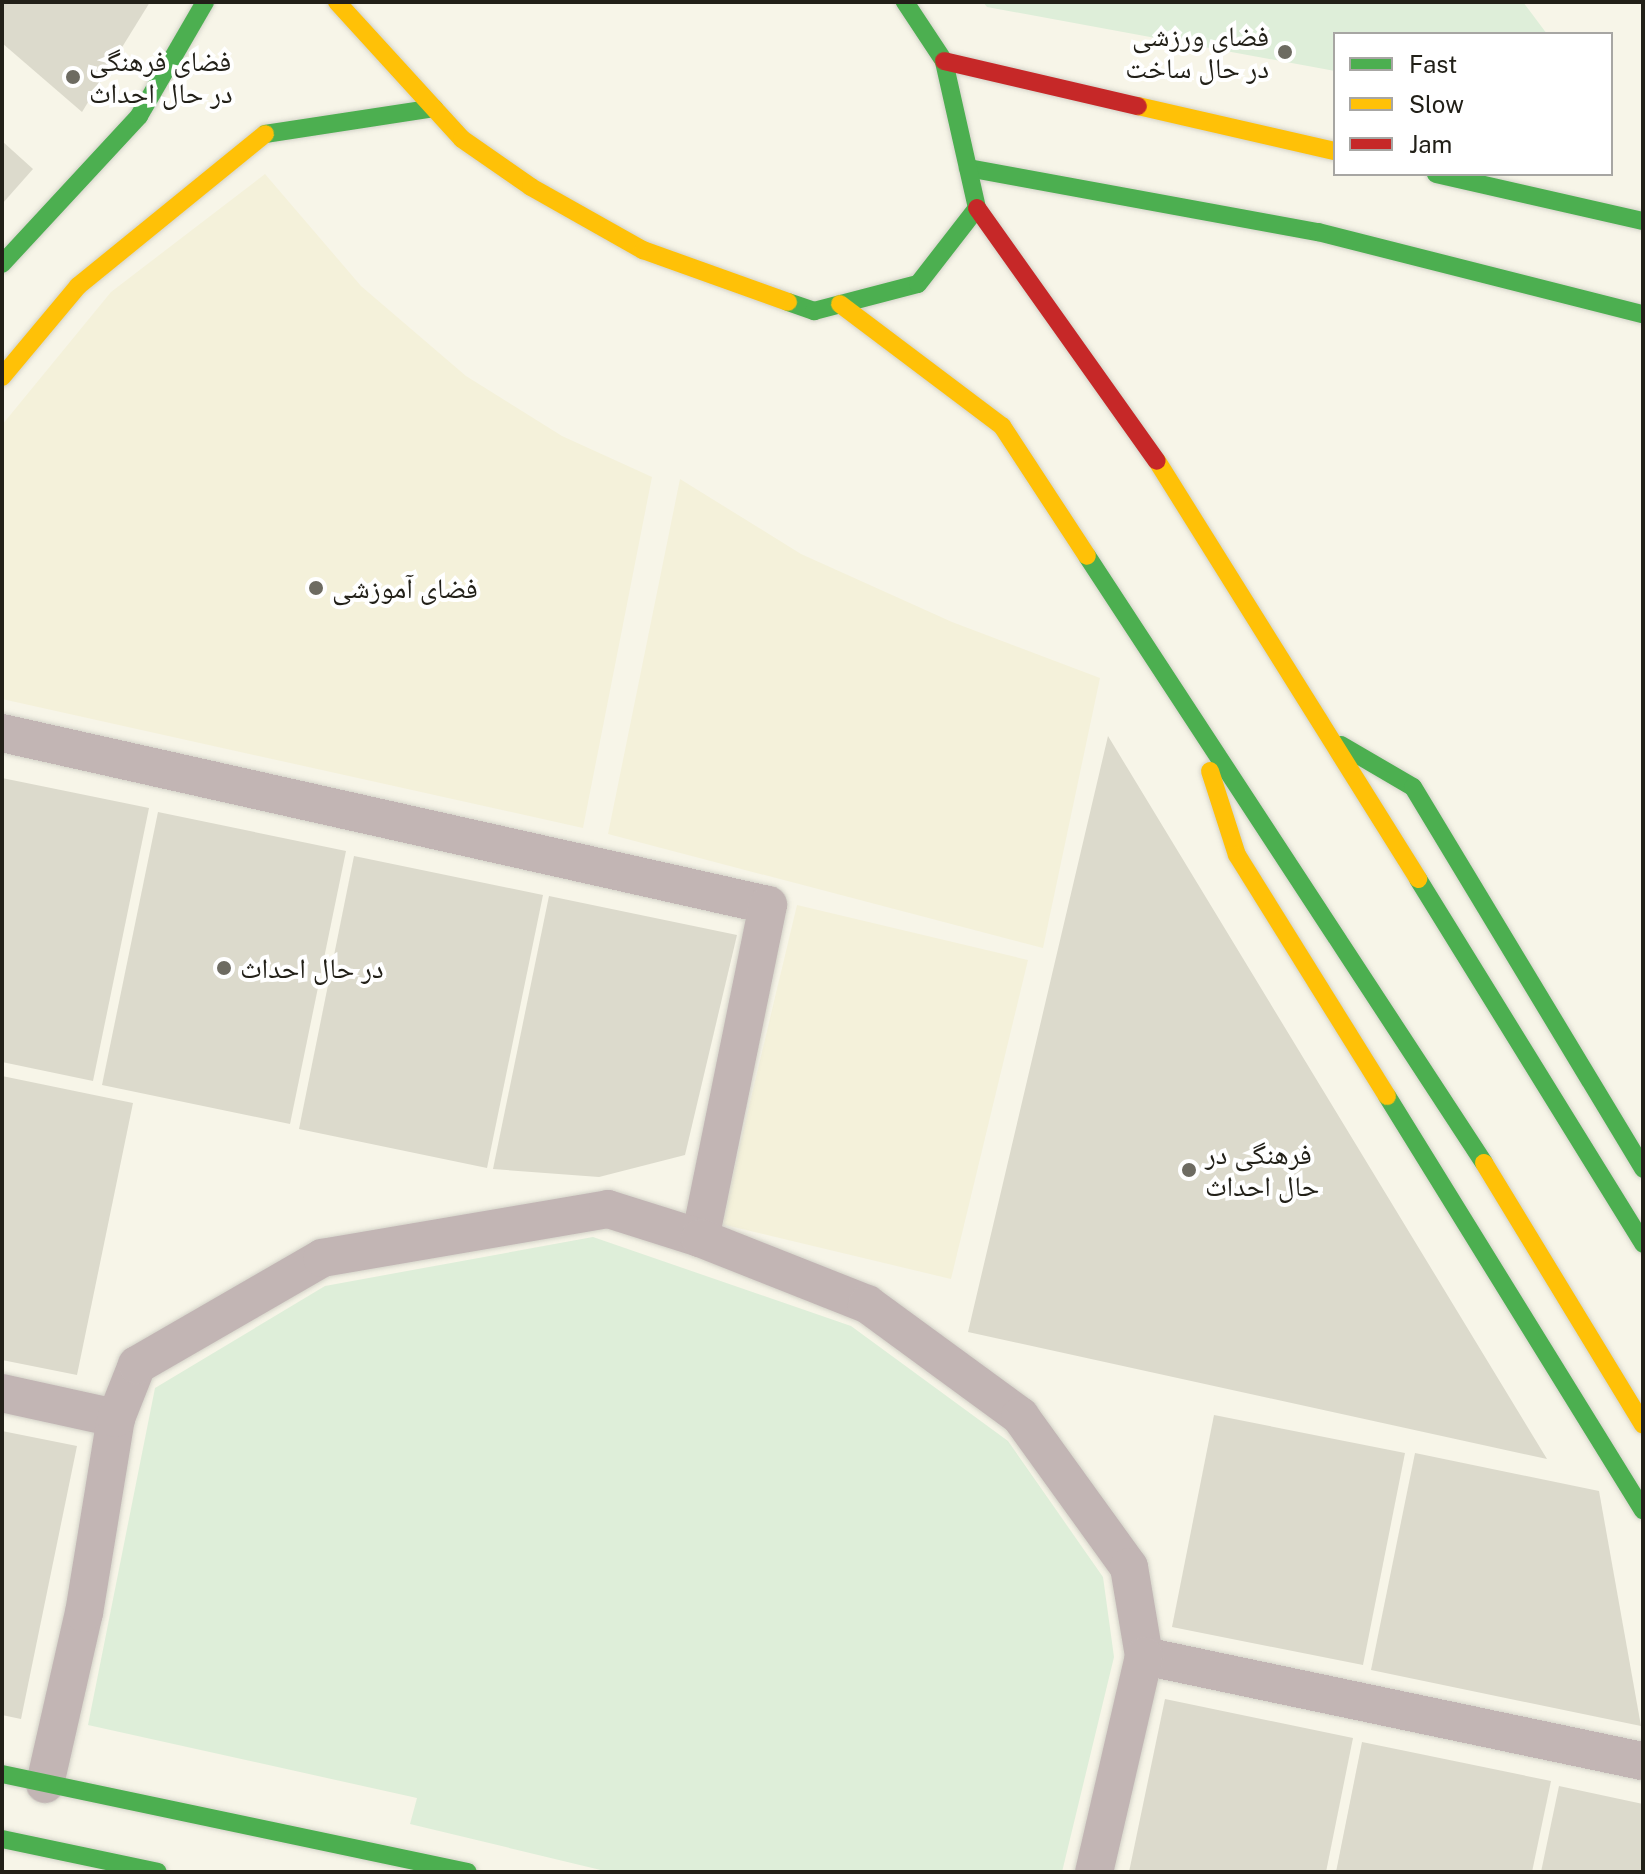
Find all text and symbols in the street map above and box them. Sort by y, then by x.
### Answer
place label: فضای ورزشی در حال ساخت [1125,19,1269,85]
legend [1333,32,1613,176]
marker: فضای ورزشی در حال ساخت [1276,43,1294,61]
place label: فضای فرهنگی در حال احداث [89,44,233,110]
text: Fast [1409,50,1457,78]
marker: فضای فرهنگی در حال احداث [64,68,82,86]
text: Slow [1409,90,1464,118]
text: Jam [1409,130,1452,158]
place label: فضای آموزشی [332,571,478,605]
marker: فضای آموزشی [307,579,325,597]
place label: در حال احداث [240,951,384,985]
marker: در حال احداث [215,959,233,977]
place label: فرهنگی در حال احداث [1205,1137,1319,1203]
marker: فرهنگی در حال احداث [1180,1161,1198,1179]

